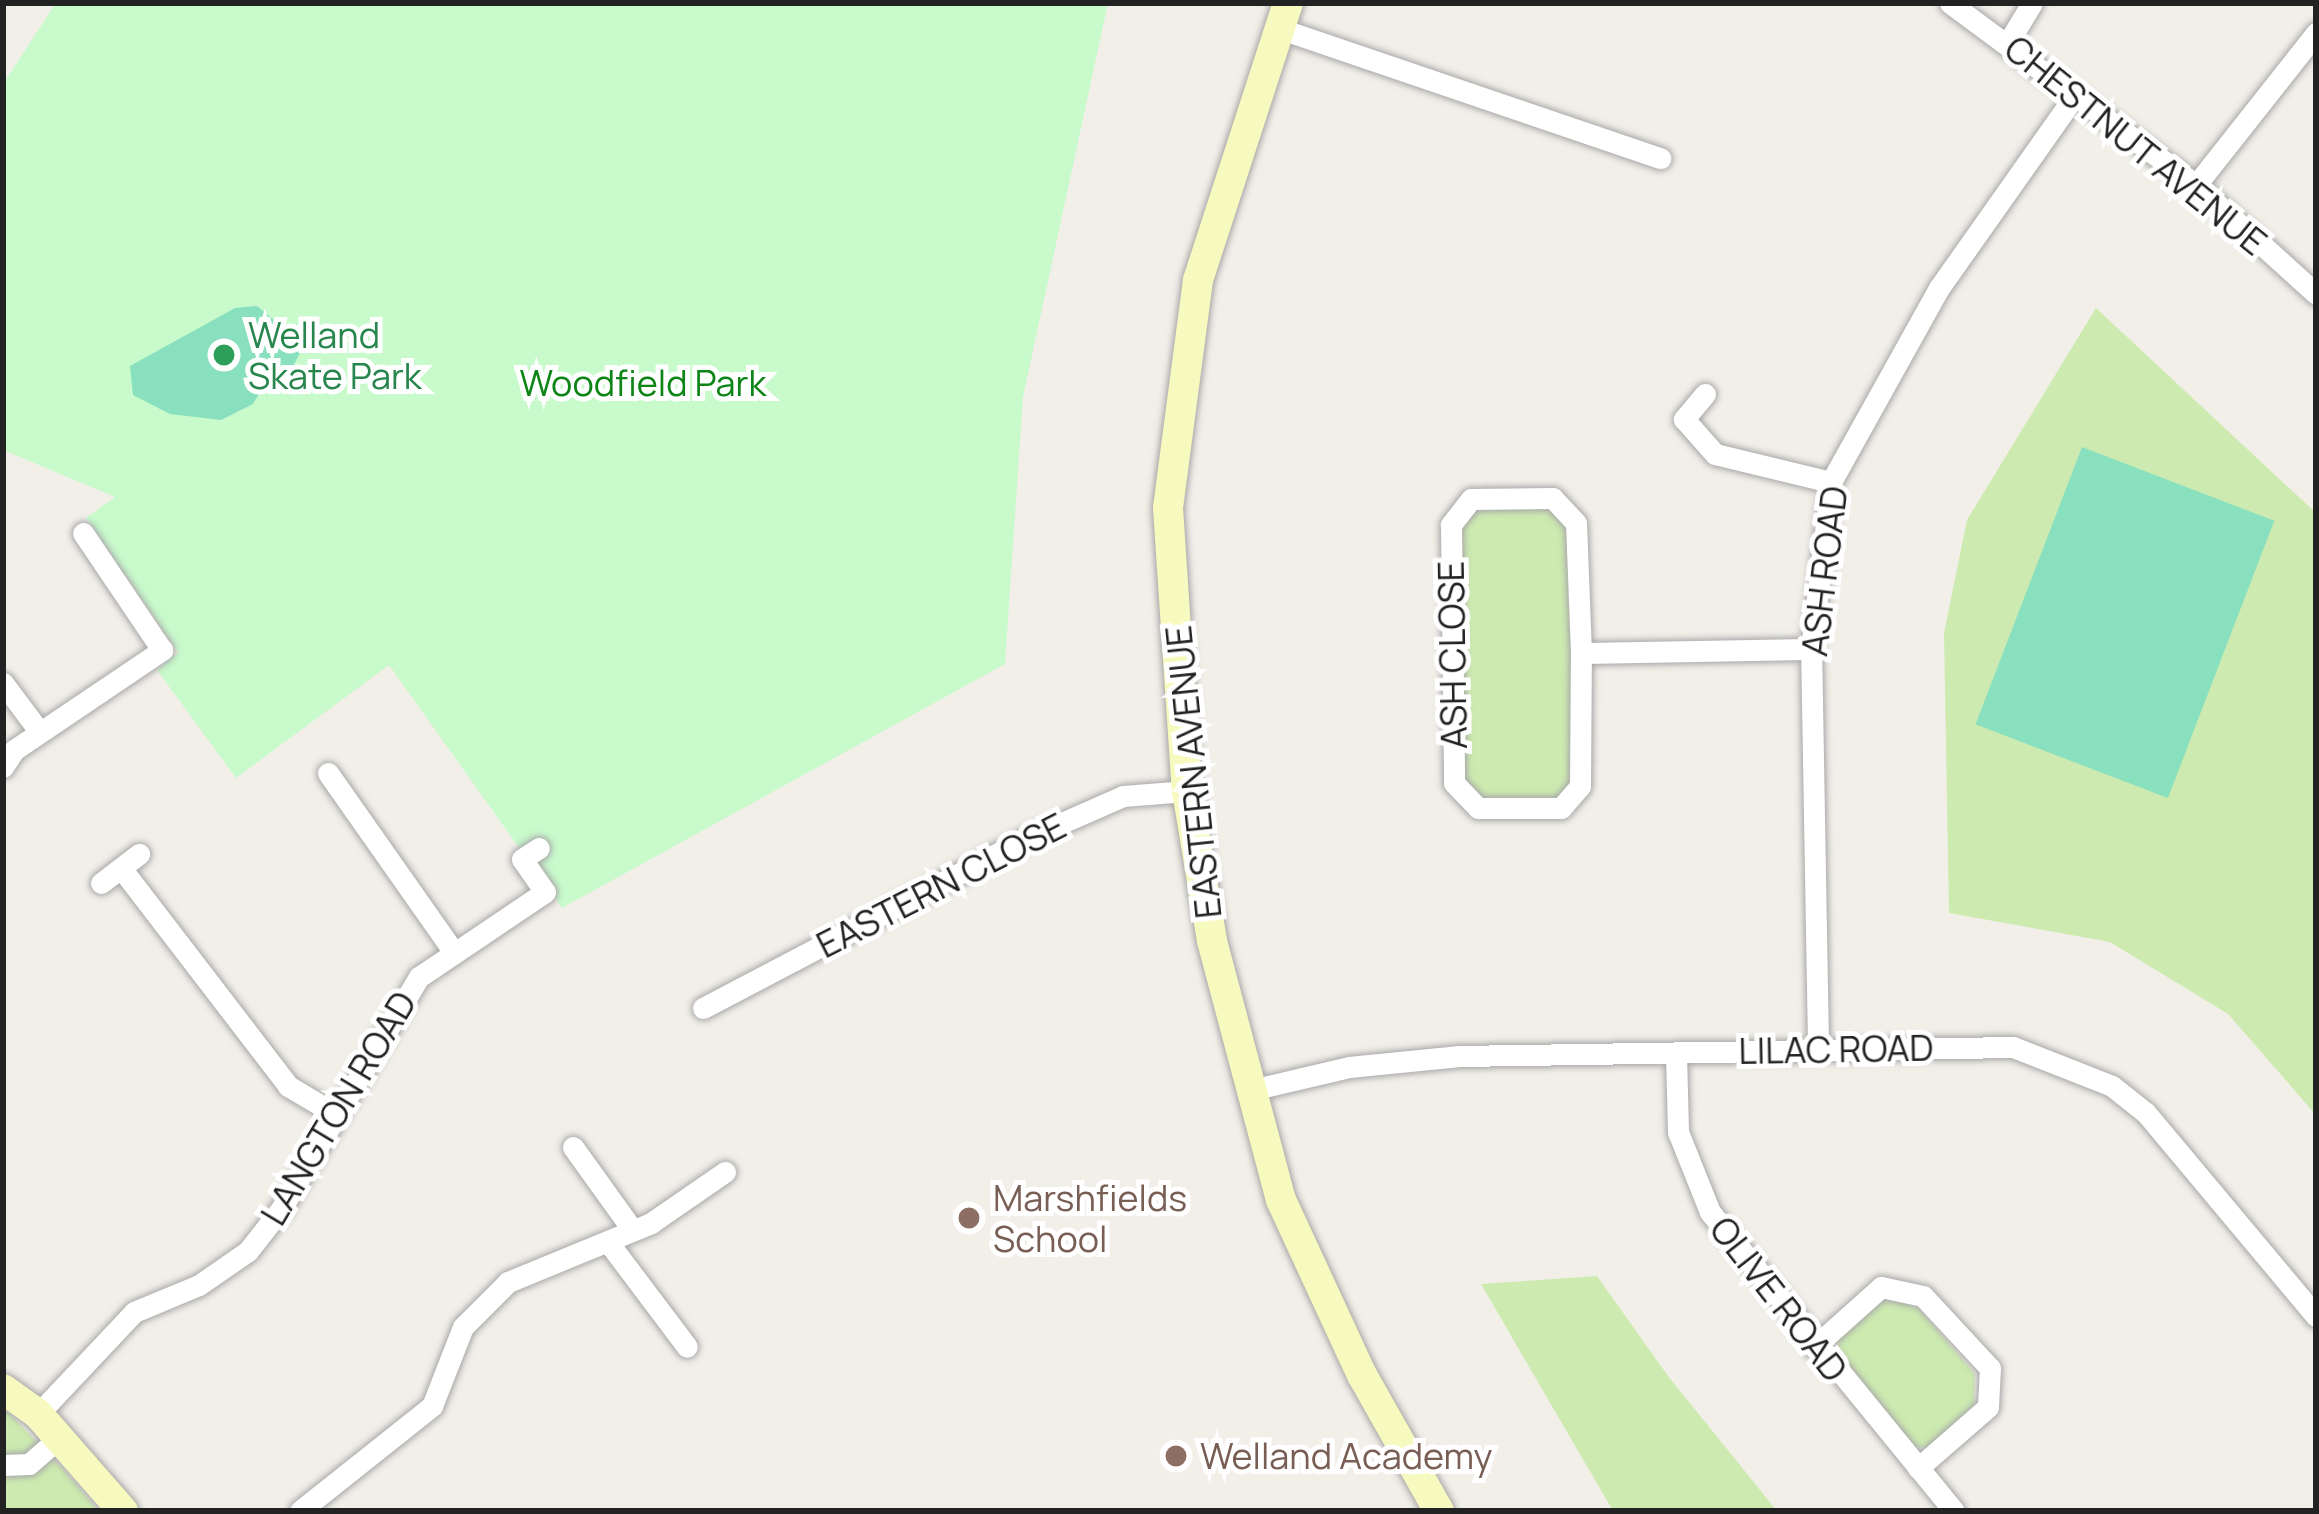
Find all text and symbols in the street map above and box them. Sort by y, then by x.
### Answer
street label: CHESTNUT AVENUE [1996,26,2276,264]
place label: Welland Skate Park [248,312,422,397]
marker: Welland Skate Park [211,342,237,368]
park label: Woodfield Park [520,361,766,405]
street label: ASH ROAD [1792,483,1856,659]
street label: ASH CLOSE [1429,560,1475,750]
street label: EASTERN AVENUE [1156,623,1230,921]
street label: EASTERN CLOSE [809,804,1073,966]
street label: LANGTON ROAD [251,983,425,1233]
street label: LILAC ROAD [1738,1026,1934,1072]
place label: Marshfields School [993,1175,1187,1260]
marker: Marshfields School [956,1205,982,1231]
street label: OLIVE ROAD [1701,1208,1857,1390]
place label: Welland Academy [1200,1434,1492,1478]
marker: Welland Academy [1163,1443,1189,1469]

